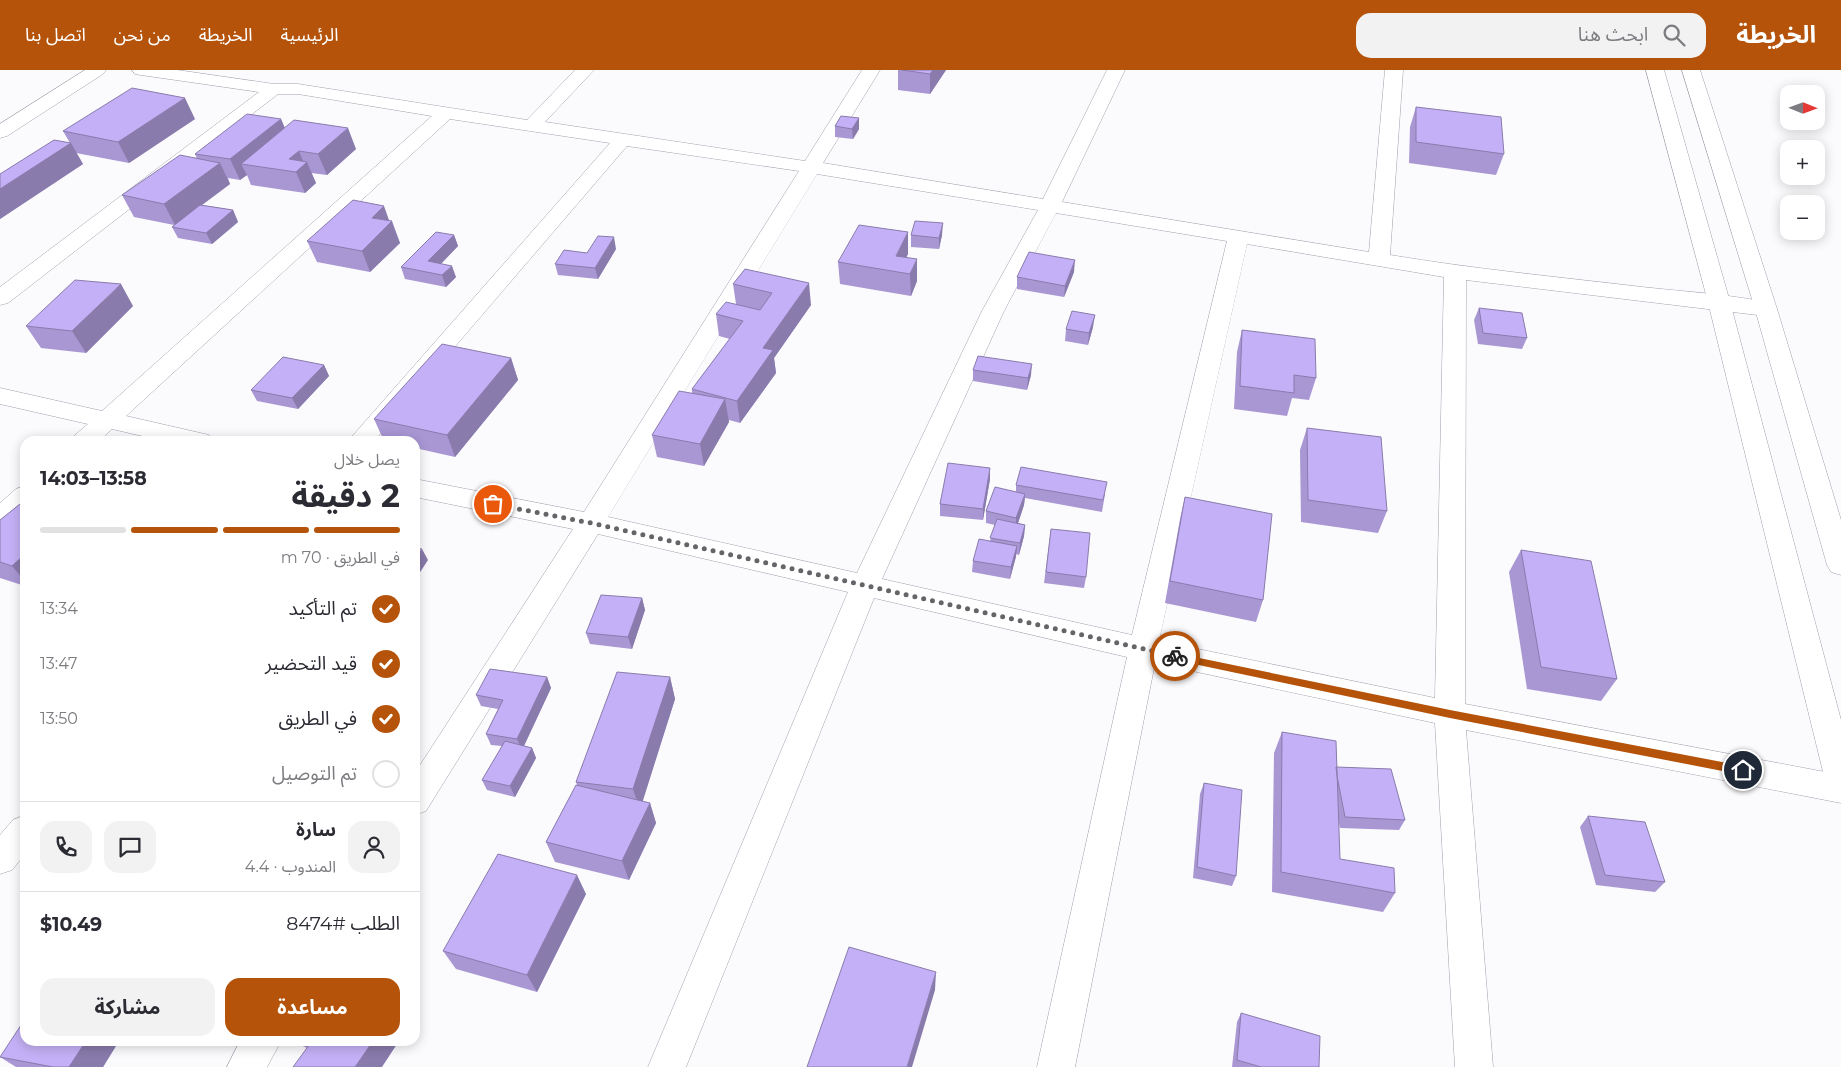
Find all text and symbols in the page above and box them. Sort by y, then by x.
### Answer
search box [1356,13,1706,58]
text: الخريطة [1736,20,1816,49]
icon: search [1660,21,1688,49]
text: ابحث هنا [1578,23,1648,46]
text: اتصل بنا [25,24,86,46]
text: من نحن [114,24,171,46]
text: الخريطة [199,24,253,46]
text: الرئيسية [281,24,338,46]
north arrow [1780,85,1825,130]
map controls [1780,85,1825,240]
button: + [1780,140,1825,185]
button: − [1780,195,1825,240]
text: يصل خلال [334,450,400,469]
text: 13:58–14:03 [40,467,147,490]
text: 2 دقيقة [292,476,400,515]
pin [472,483,514,525]
icon: bag [479,490,507,518]
text: في الطريق · 70 m [281,548,400,567]
icon: check [372,595,400,623]
text: تم التأكيد [289,597,357,620]
text: 13:34 [40,599,78,618]
courier [1150,631,1200,681]
icon: bike [1161,642,1189,670]
icon: check [372,650,400,678]
text: قيد التحضير [265,652,357,675]
text: 13:47 [40,654,77,673]
icon: check [372,705,400,733]
text: في الطريق [279,707,357,730]
text: 13:50 [40,709,78,728]
pin [1722,749,1764,791]
icon: home [1729,756,1757,784]
text: تم التوصيل [272,762,357,785]
text: سارة [296,818,336,841]
button: phone [40,821,92,873]
button: chat [104,821,156,873]
button: person [348,821,400,873]
text: المندوب · 4.4 [245,857,336,876]
text: الطلب #8474 [286,912,400,935]
text: $10.49 [40,913,102,936]
button: مشاركة [40,978,215,1036]
button: مساعدة [225,978,400,1036]

